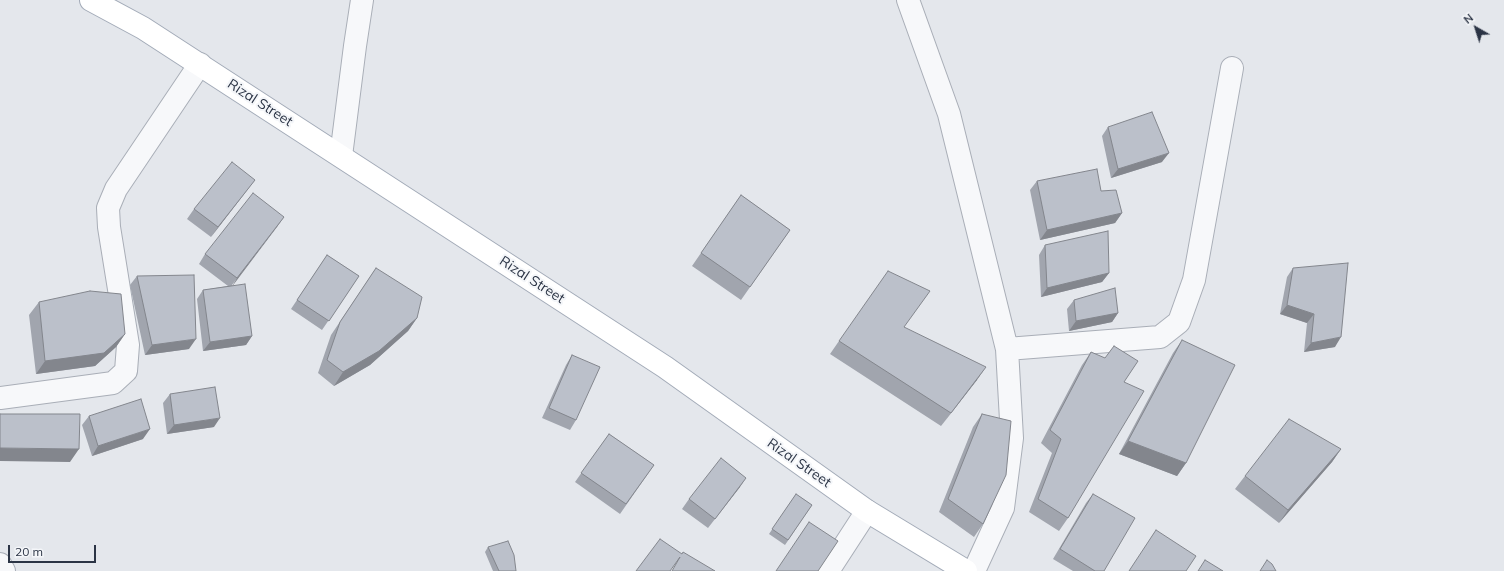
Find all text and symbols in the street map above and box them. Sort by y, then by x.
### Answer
north arrow [1456,8,1496,48]
text: N [1461,11,1476,27]
street label: Rizal Street [224,76,296,130]
street label: Rizal Street [496,253,568,307]
street label: Rizal Street [764,435,834,491]
scale bar [10,537,98,563]
text: 20 m [15,544,43,559]

